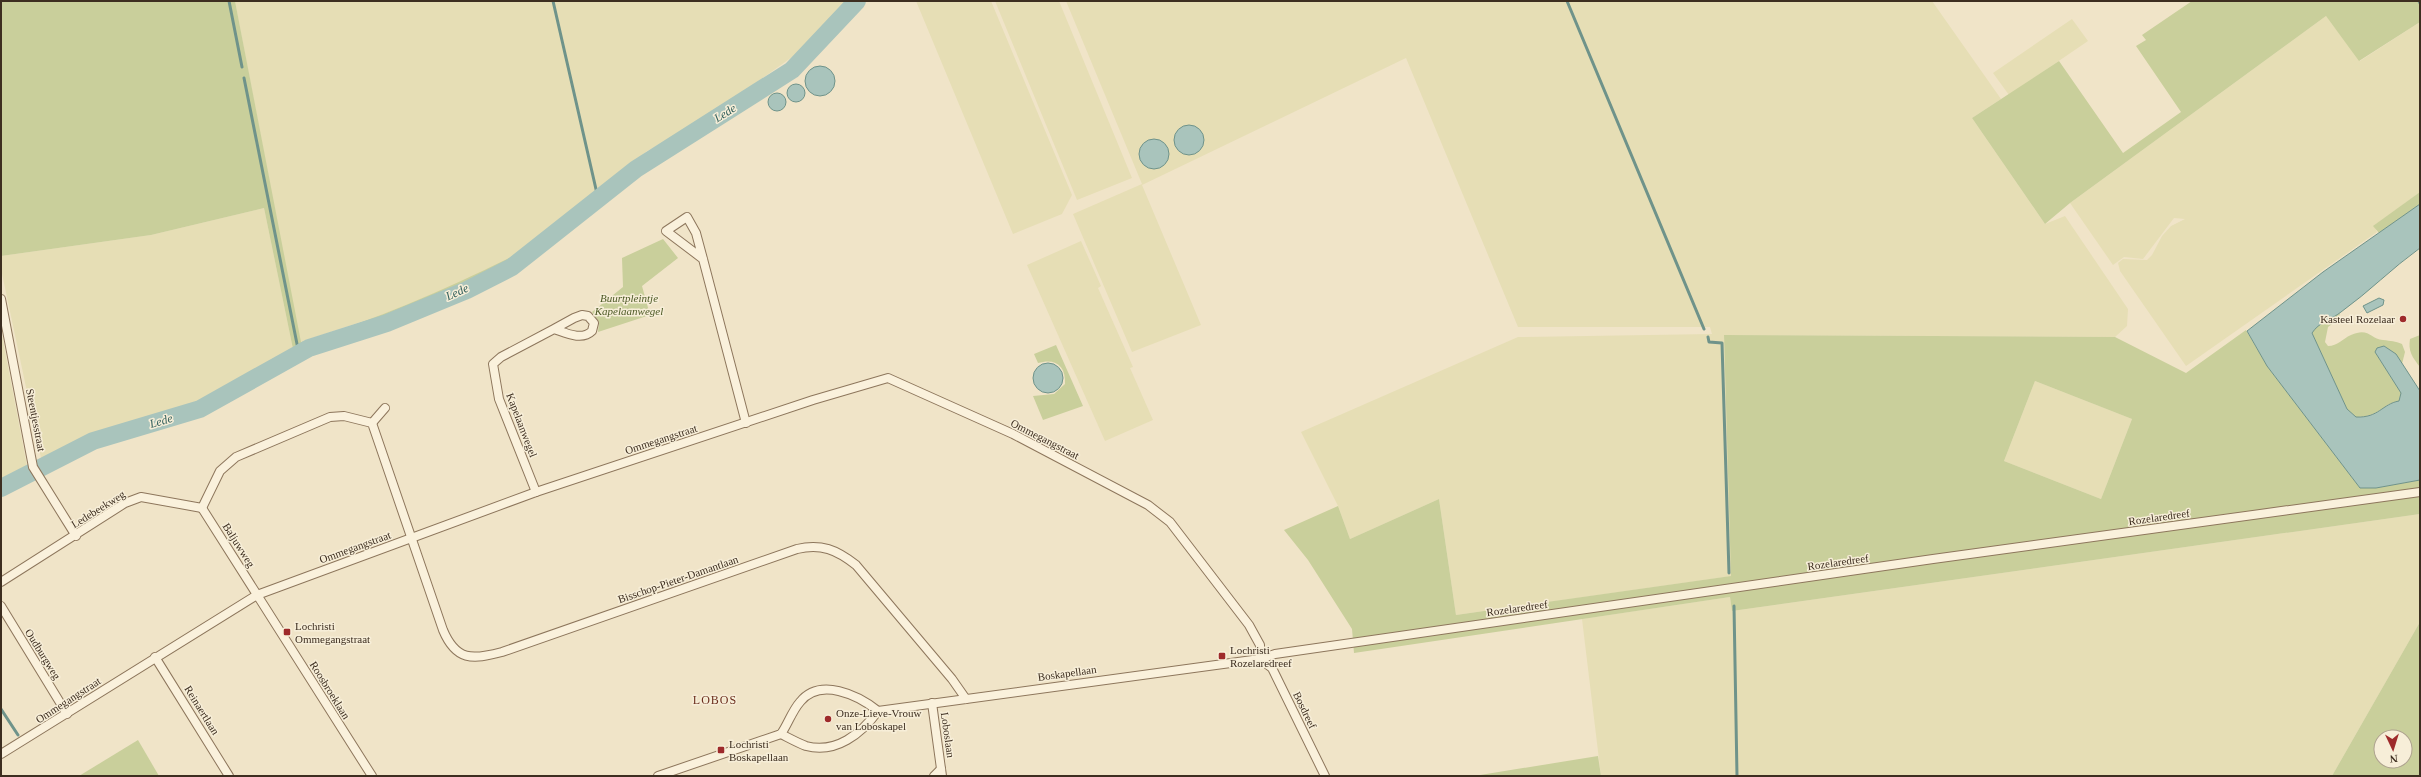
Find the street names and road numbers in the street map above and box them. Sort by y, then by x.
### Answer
street label: Steentjesstraat [24,388,48,452]
street label: Kapelaanwegel [504,391,540,459]
street label: Ommegangstraat [1009,417,1081,461]
street label: Ommegangstraat [623,422,699,456]
street label: Ledebeekweg [69,487,127,530]
street label: Rozelaredreef [2128,507,2191,527]
street label: Baljuwweg [221,521,258,570]
street label: Ommegangstraat [318,529,392,565]
street label: Rozelaredreef [1807,552,1870,572]
street label: Bisschop-Pieter-Damantlaan [616,553,740,605]
street label: Rozelaredreef [1486,598,1549,618]
street label: Oudburgweg [23,627,64,682]
street label: Roosbroeklaan [307,659,353,722]
street label: Boskapellaan [1037,663,1098,683]
street label: Ommegangstraat [33,675,103,725]
street label: Reinaertlaan [182,683,222,737]
street label: Bosdreef [1291,690,1319,731]
street label: Loboslaan [939,711,957,759]

